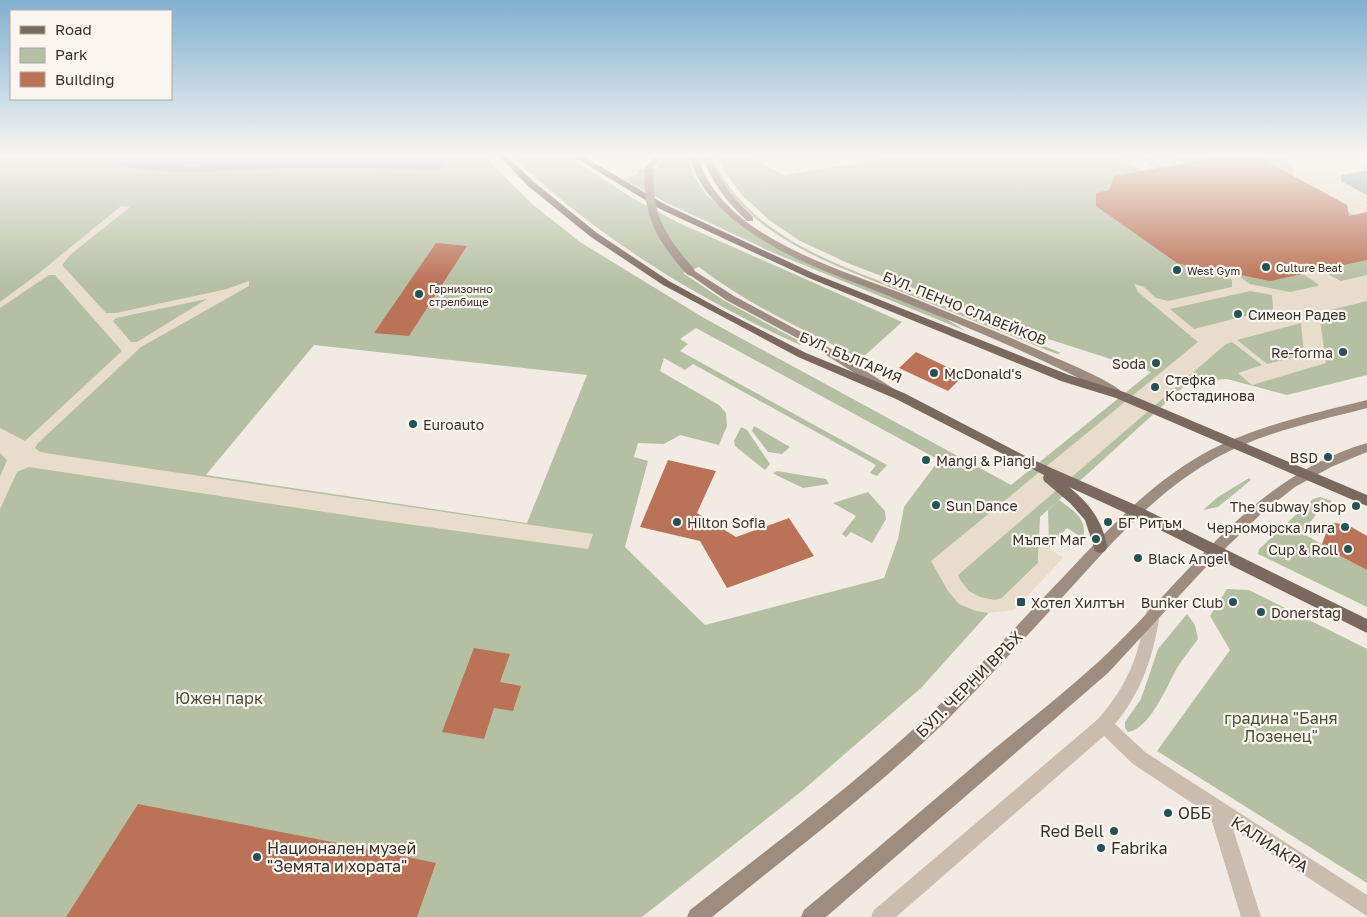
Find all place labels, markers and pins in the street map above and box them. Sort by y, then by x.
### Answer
marker: Culture Beat [1260,261,1272,273]
place label: Culture Beat [1276,261,1342,274]
marker: West Gym [1171,264,1183,276]
place label: West Gym [1187,264,1240,277]
place label: Гарнизонно стрелбище [429,282,493,308]
marker: Гарнизонно стрелбище [413,288,425,300]
place label: Симеон Радев [1248,306,1346,323]
marker: Симеон Радев [1232,308,1244,320]
place label: Re-forma [1271,344,1333,361]
marker: Re-forma [1337,346,1349,358]
place label: Soda [1112,355,1146,372]
marker: Soda [1150,357,1162,369]
place label: McDonald's [944,365,1022,382]
marker: McDonald's [928,367,940,379]
place label: Стефка Костадинова [1165,371,1255,404]
marker: Стефка Костадинова [1149,381,1161,393]
place label: Euroauto [423,416,484,433]
marker: Euroauto [407,418,419,430]
place label: BSD [1290,449,1318,466]
marker: BSD [1322,451,1334,463]
place label: Mangi & Piangi [936,452,1035,469]
marker: Mangi & Piangi [920,454,932,466]
place label: Sun Dance [946,497,1018,514]
place label: The subway shop [1230,498,1346,515]
marker: Sun Dance [930,499,942,511]
marker: The subway shop [1350,500,1362,512]
place label: Hilton Sofia [687,514,766,531]
place label: БГ Ритъм [1118,514,1182,531]
marker: Hilton Sofia [671,516,683,528]
marker: БГ Ритъм [1102,516,1114,528]
place label: Черноморска лига [1207,519,1335,536]
marker: Черноморска лига [1339,521,1351,533]
place label: Мъпет Маг [1012,531,1087,548]
marker: Мъпет Маг [1090,533,1102,545]
place label: Cup & Roll [1268,541,1338,558]
marker: Cup & Roll [1342,543,1354,555]
place label: Black Angel [1148,550,1228,567]
marker: Black Angel [1132,552,1144,564]
place label: Хотел Хилтън [1031,594,1125,611]
place label: Bunker Club [1141,594,1223,611]
marker: Хотел Хилтън [1015,596,1027,608]
marker: Bunker Club [1227,596,1239,608]
place label: Donerstag [1271,604,1341,621]
marker: Donerstag [1255,606,1267,618]
place label: ОББ [1178,803,1211,823]
marker: ОББ [1162,807,1174,819]
place label: Red Bell [1040,821,1104,841]
marker: Red Bell [1108,825,1120,837]
place label: Национален музей "Земята и хората" [267,838,416,876]
place label: Fabrika [1111,838,1168,858]
marker: Fabrika [1095,842,1107,854]
marker: Национален музей "Земята и хората" [251,851,263,863]

